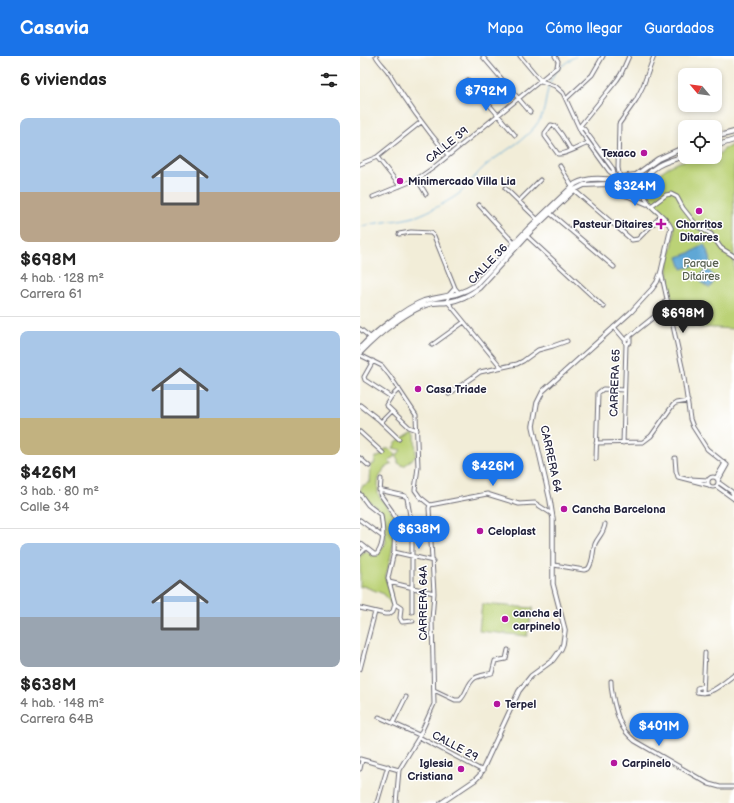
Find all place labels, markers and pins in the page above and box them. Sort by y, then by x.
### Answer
pin: $792M [458,78,514,112]
place label: Texaco [601,147,636,160]
marker: Texaco [639,148,649,158]
pin: $324M [607,173,663,207]
place label: Minimercado Villa Lia [408,175,516,188]
marker: Minimercado Villa Lia [395,176,405,186]
marker: Chorritos Ditaires [694,206,704,216]
place label: Pasteur Ditaires [573,218,654,231]
place label: Chorritos Ditaires [676,218,723,244]
marker: Pasteur Ditaires [656,219,666,229]
pin: $698M [655,300,711,334]
place label: Casa Triade [426,383,487,396]
marker: Casa Triade [413,384,423,394]
pin: $426M [465,453,521,487]
place label: Cancha Barcelona [572,503,666,516]
marker: Cancha Barcelona [559,504,569,514]
pin: $638M [391,516,447,550]
place label: Celoplast [488,525,536,538]
marker: Celoplast [475,526,485,536]
place label: cancha el carpinelo [513,607,562,633]
marker: cancha el carpinelo [500,614,510,624]
place label: Terpel [505,698,536,711]
marker: Terpel [492,699,502,709]
pin: $401M [631,713,687,747]
place label: Iglesia Cristiana [408,757,453,783]
place label: Carpinelo [622,757,671,770]
marker: Carpinelo [609,758,619,768]
marker: Iglesia Cristiana [456,764,466,774]

